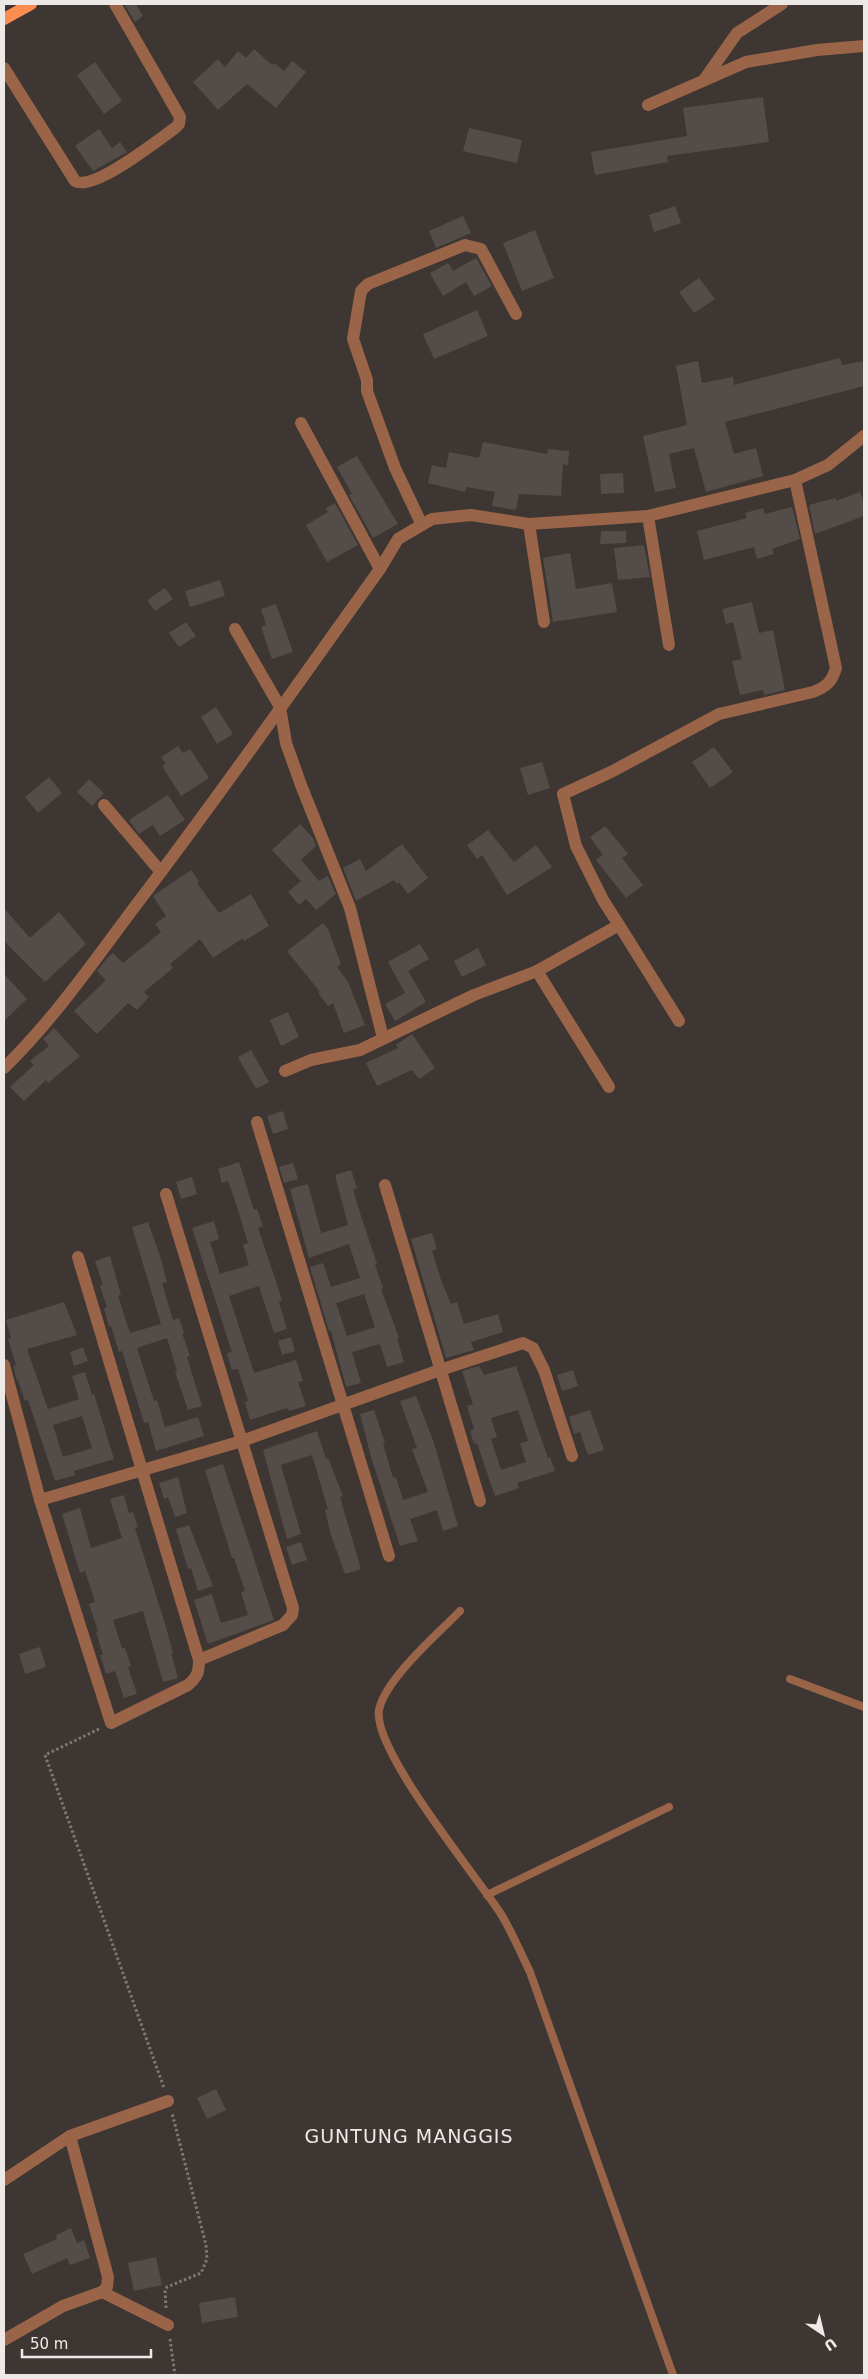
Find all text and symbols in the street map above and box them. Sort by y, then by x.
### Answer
district label: GUNTUNG MANGGIS [304,2125,514,2147]
north arrow [798,2309,848,2359]
scale bar [22,2326,151,2358]
text: 50 m [30,2335,68,2353]
text: U [821,2335,840,2354]

